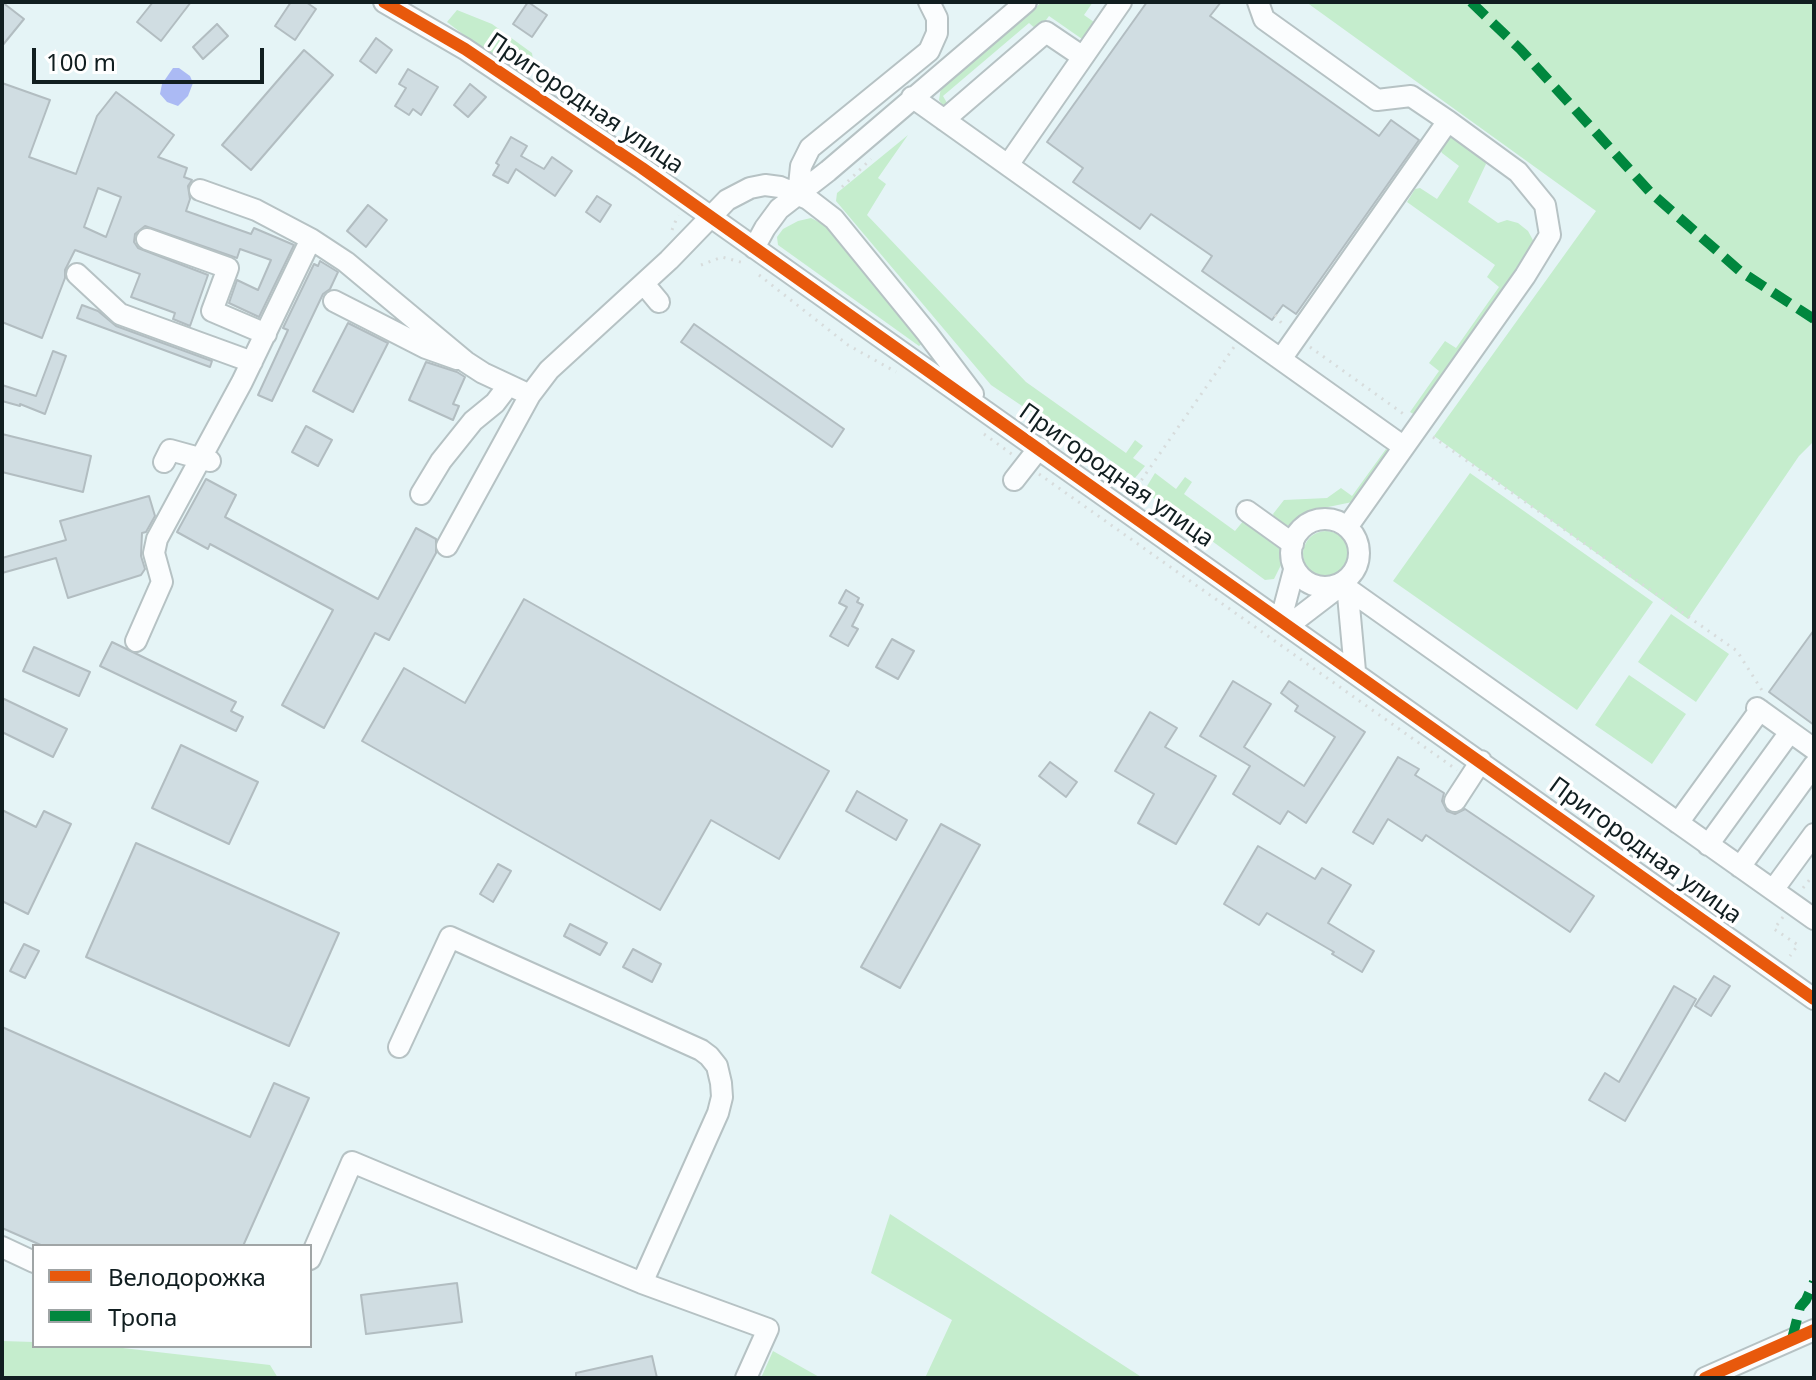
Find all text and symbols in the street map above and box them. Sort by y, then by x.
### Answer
street label: Пригородная улица [481,27,689,181]
scale bar [36,32,268,82]
text: 100 m [46,45,116,78]
street label: Пригородная улица [1013,398,1219,554]
street label: Пригородная улица [1543,771,1747,931]
legend [32,1244,312,1348]
text: Велодорожка [108,1260,266,1293]
text: Тропа [108,1300,177,1333]

